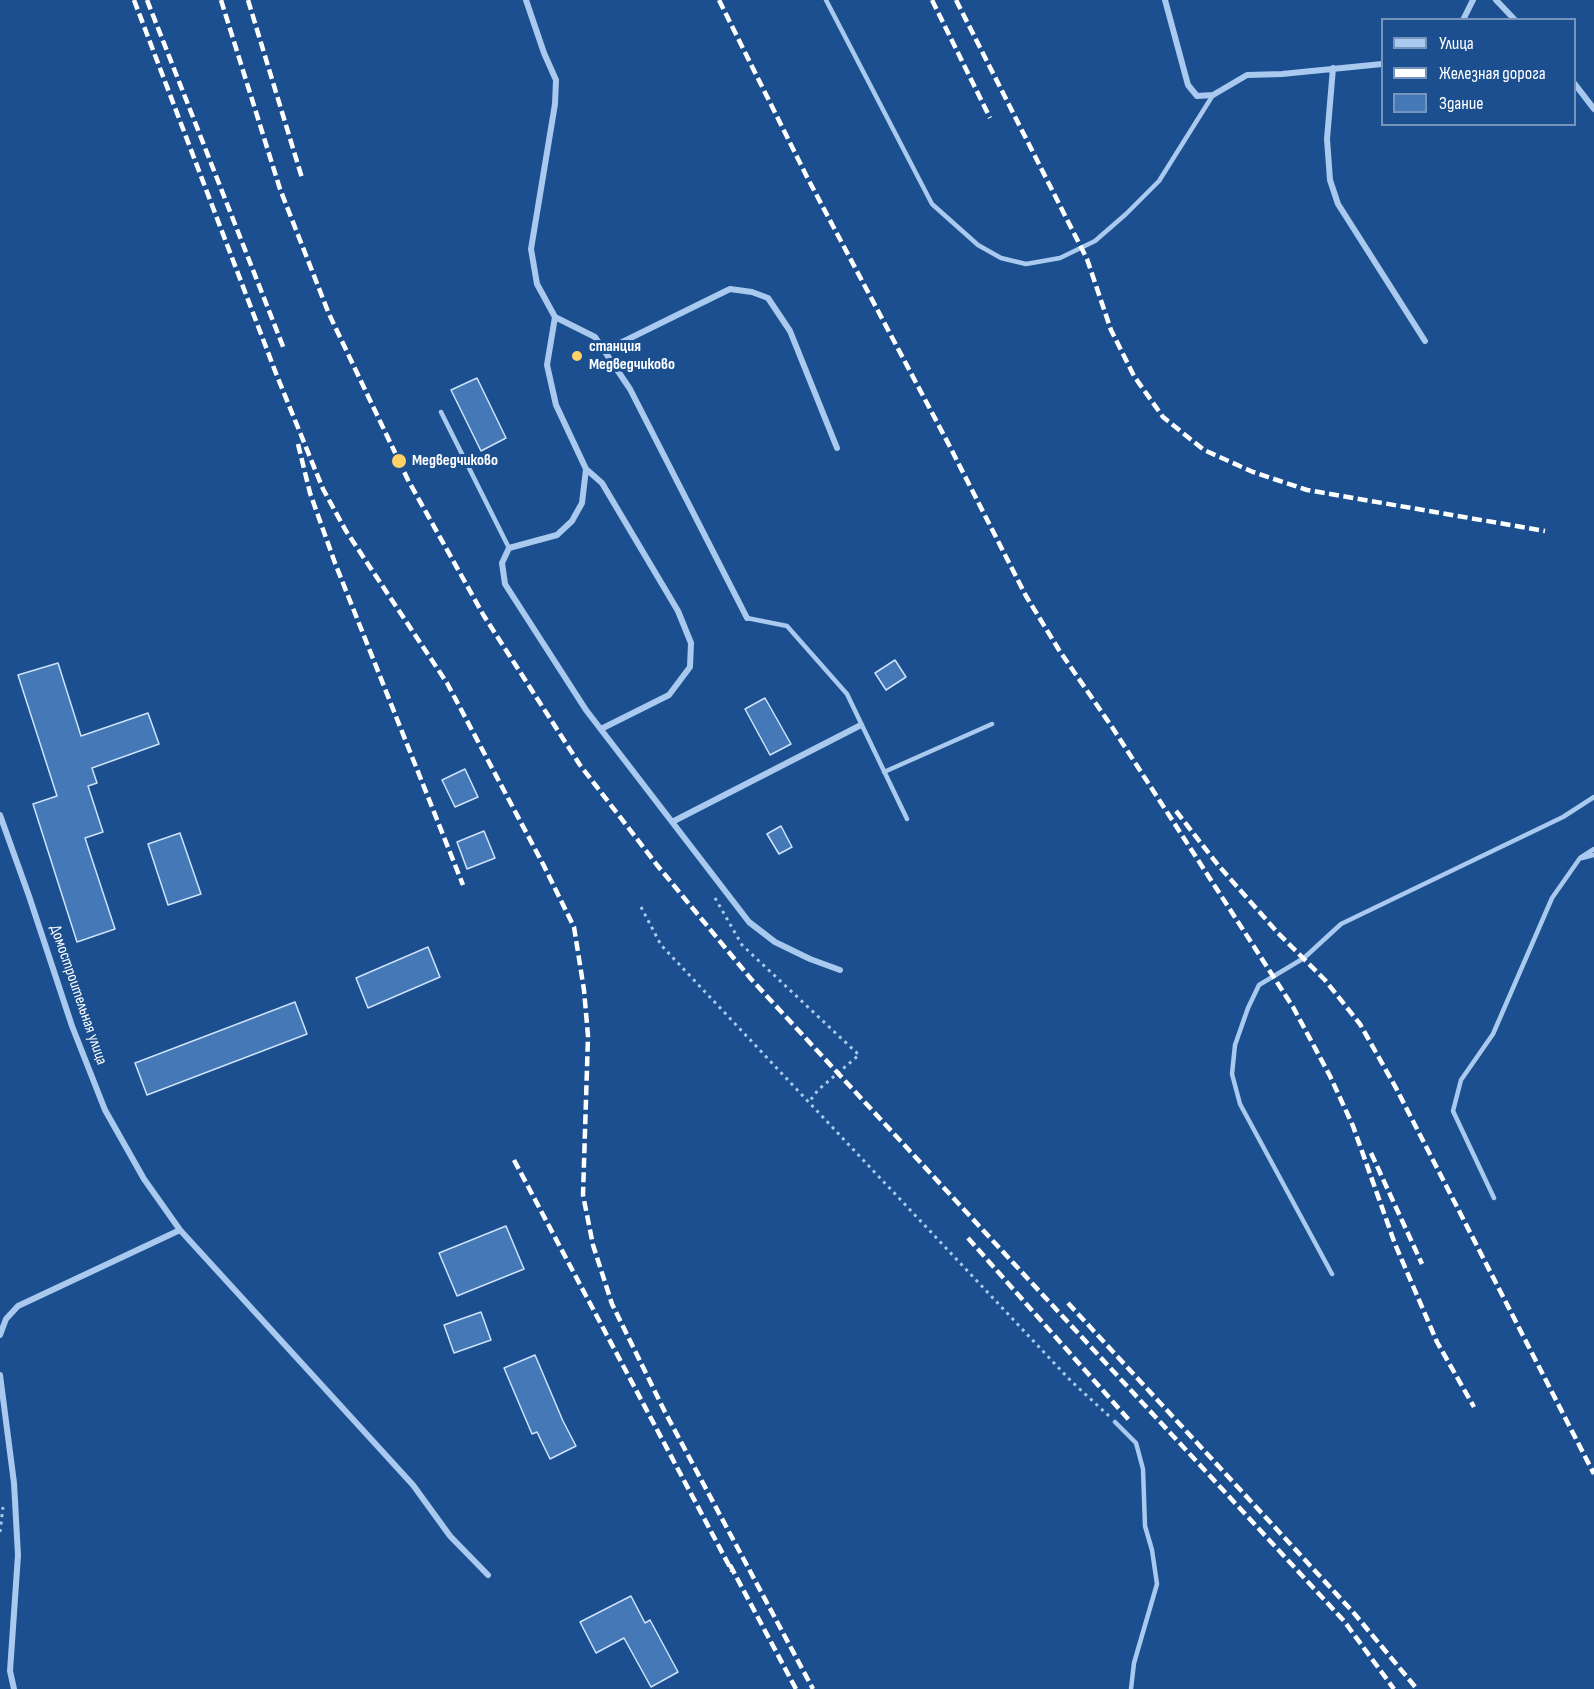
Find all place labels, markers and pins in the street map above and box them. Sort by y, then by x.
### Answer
place label: станция Медведчиково [589,337,675,375]
marker: станция Медведчиково [570,349,584,363]
place label: Медведчиково [412,451,498,471]
marker: Медведчиково [390,452,408,470]

